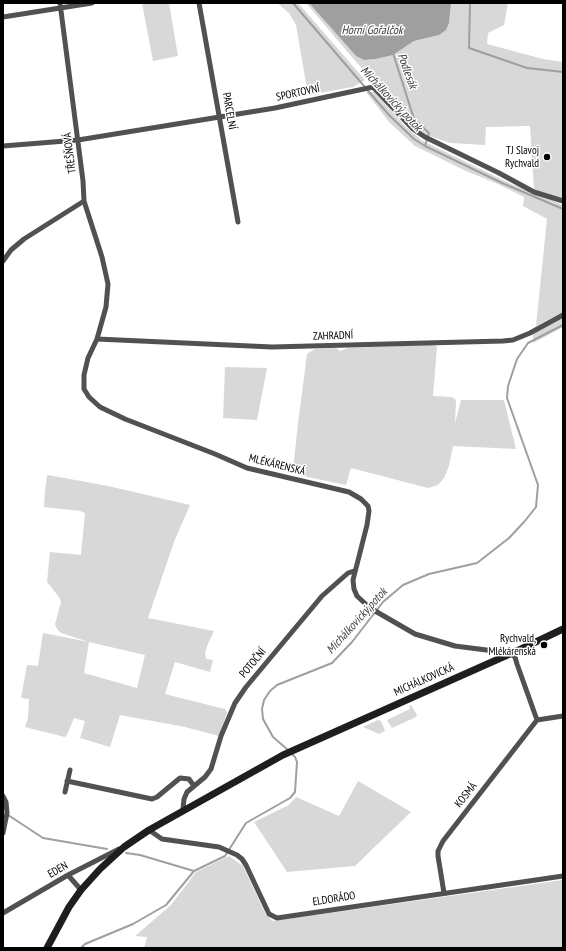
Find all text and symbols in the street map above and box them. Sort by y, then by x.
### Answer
water label: Horní Gořalčok [341,24,403,38]
water label: Podlesák [394,51,420,91]
water label: Michálkovický potok [357,63,425,135]
street label: SPORTOVNÍ [275,82,321,104]
street label: PARCELNÍ [219,91,239,131]
street label: TŘEŠŇOVÁ [61,132,79,174]
place label: TJ Slavoj Rychvald [505,144,539,170]
marker: TJ Slavoj Rychvald [542,152,552,162]
street label: ZAHRADNÍ [313,329,353,343]
street label: MLÉKÁRENSKÁ [247,452,307,478]
water label: Michálkovický potok [324,585,390,657]
place label: Rychvald, Mlékárenská [488,632,536,658]
marker: Rychvald, Mlékárenská [539,640,549,650]
street label: POTOČNÍ [237,646,269,680]
street label: MICHÁLKOVICKÁ [392,661,456,699]
street label: KOSMÁ [452,780,480,810]
street label: EDEN [46,859,70,881]
street label: ELDORÁDO [312,889,356,909]

